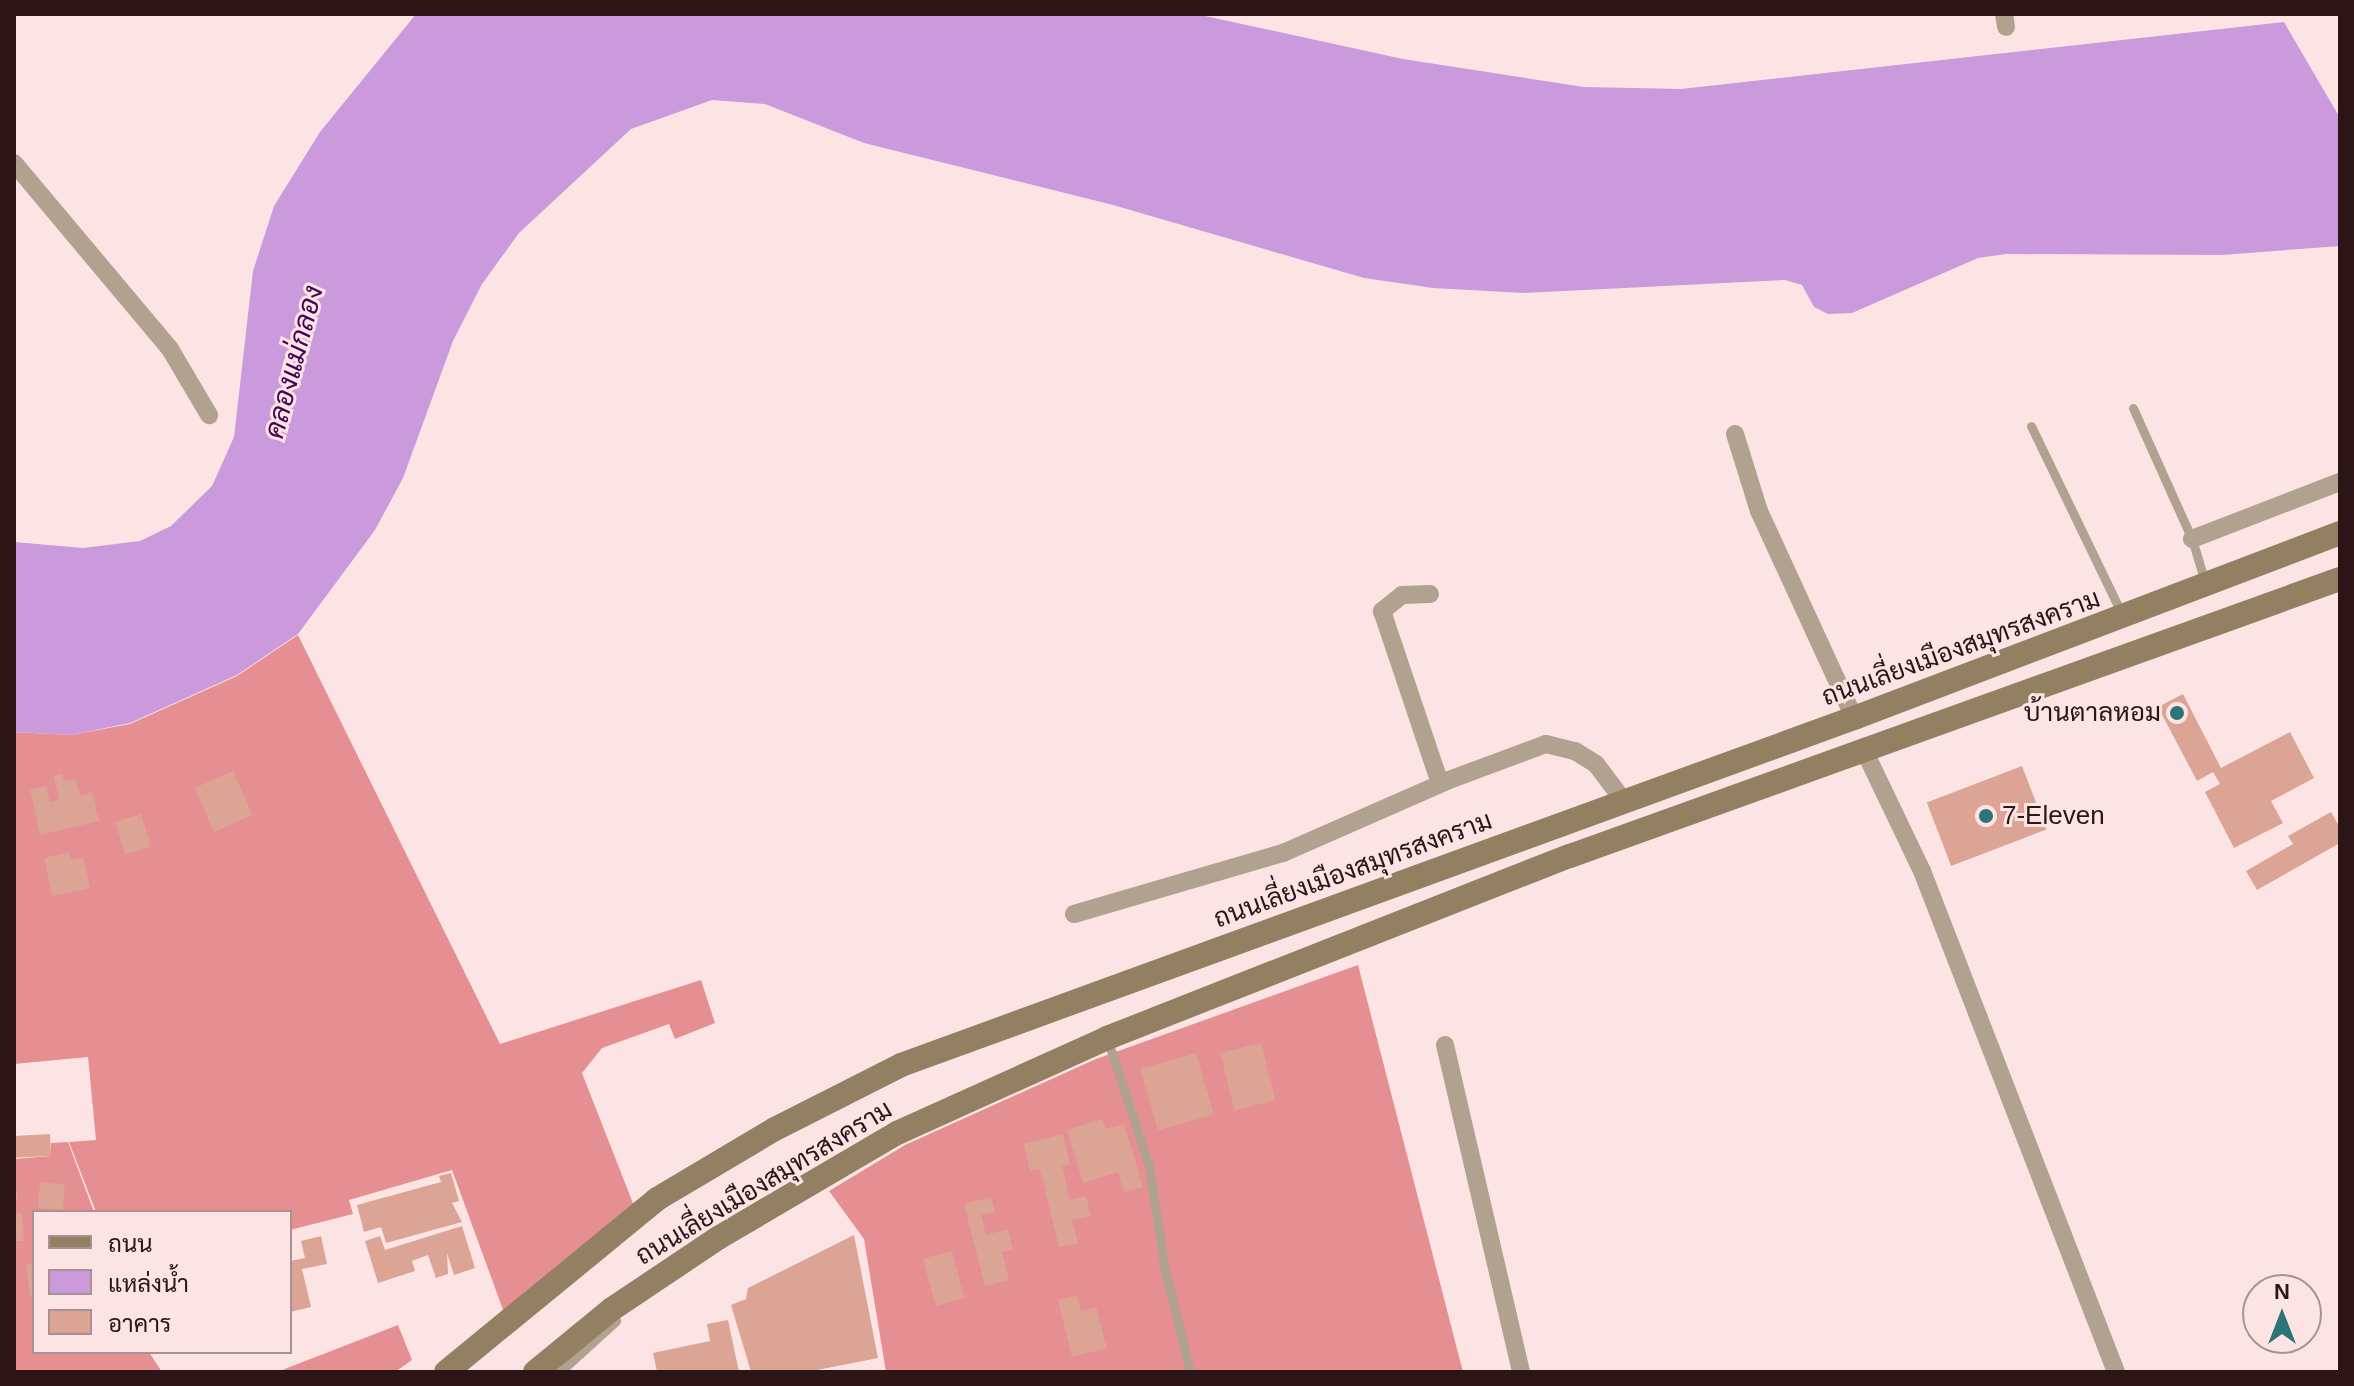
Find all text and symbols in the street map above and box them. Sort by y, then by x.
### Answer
water label: คลองแม่กลอง [257,282,331,442]
street label: ถนนเลี่ยงเมืองสมุทรสงคราม [1818,583,2104,713]
place label: บ้านตาลหอม [2024,697,2161,729]
marker: บ้านตาลหอม [2168,704,2186,722]
place label: 7-Eleven [2002,800,2105,832]
street label: ถนนเลี่ยงเมืองสมุทรสงคราม [1210,805,1496,935]
marker: 7-Eleven [1977,807,1995,825]
street label: ถนนเลี่ยงเมืองสมุทรสงคราม [630,1094,898,1272]
legend [32,1210,292,1354]
text: ถนน [108,1230,153,1257]
text: แหล่งน้ำ [108,1270,189,1297]
north arrow [2242,1274,2322,1354]
text: N [2274,1279,2290,1304]
text: อาคาร [108,1310,171,1337]

